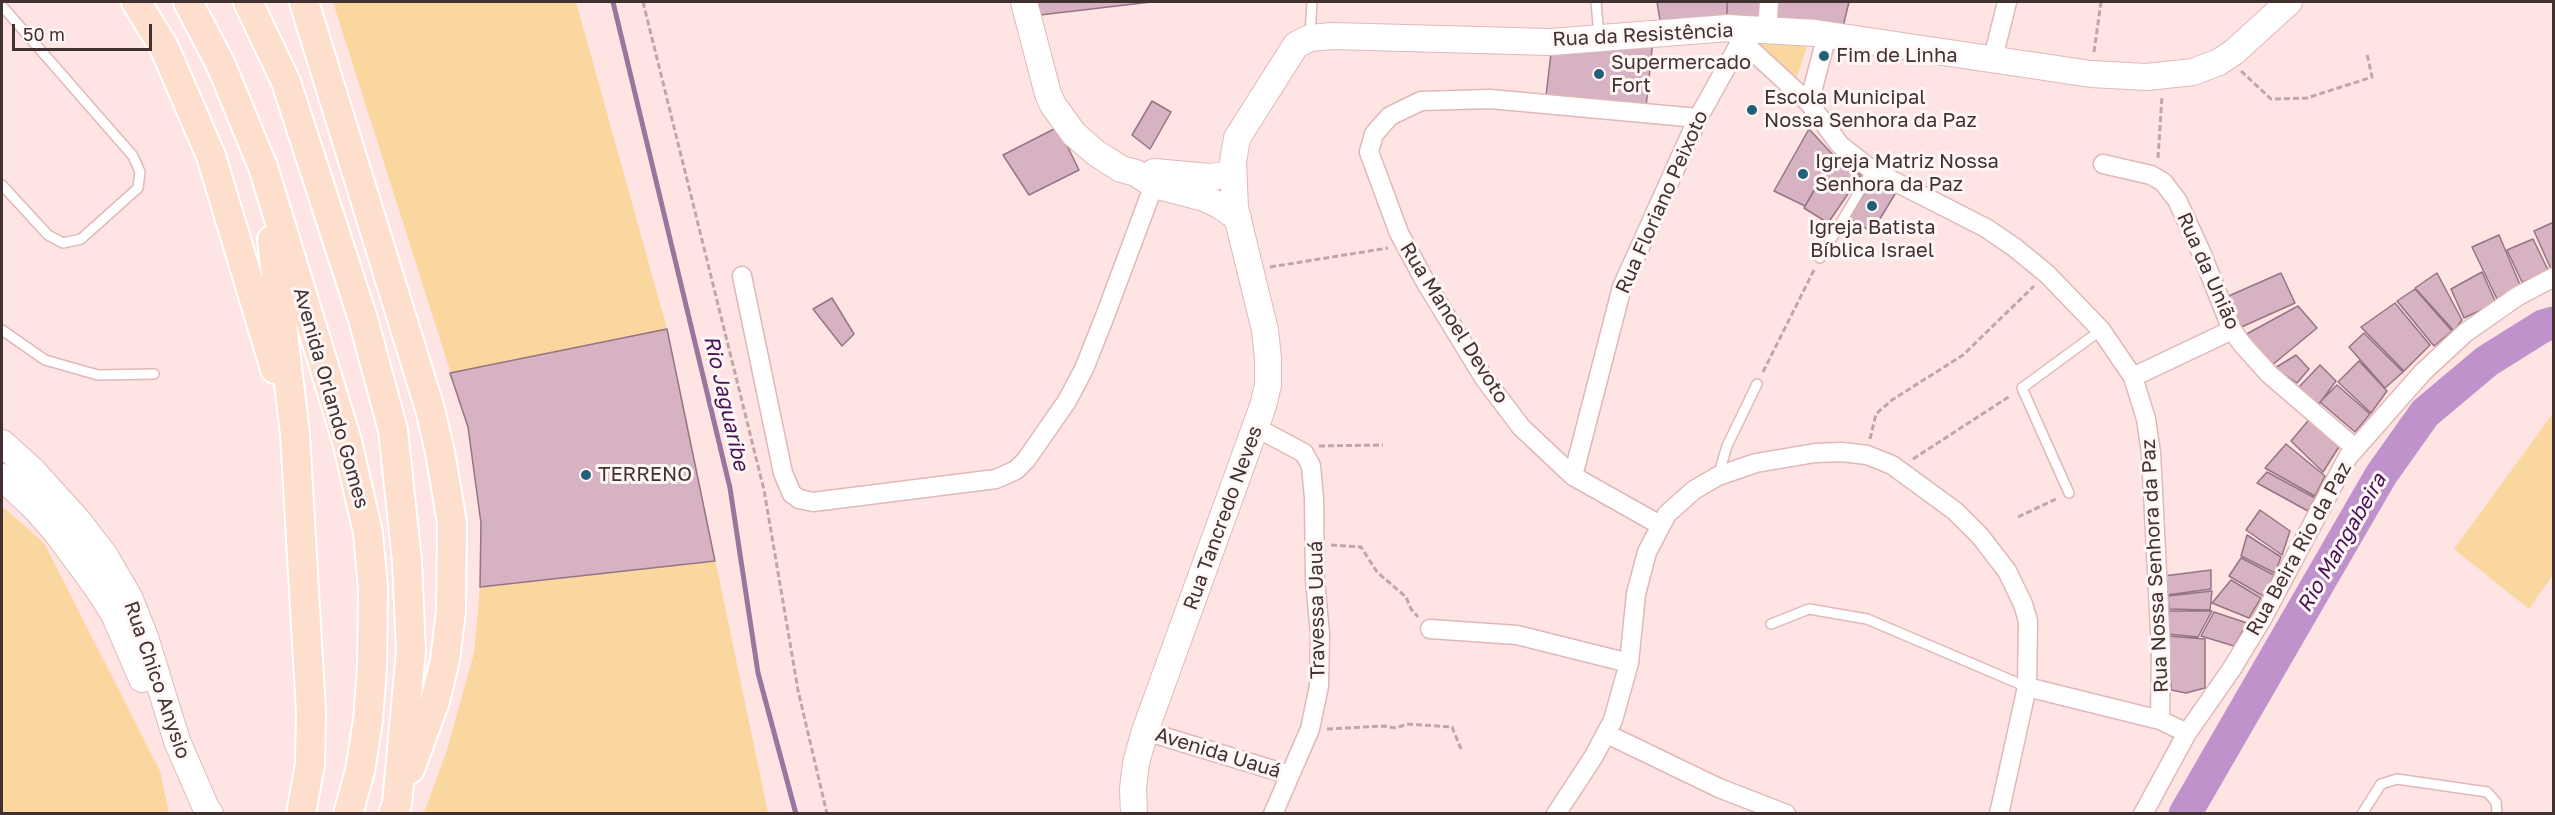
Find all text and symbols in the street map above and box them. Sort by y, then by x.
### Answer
scale bar [15,12,154,50]
street label: Rua da Resistência [1552,18,1734,52]
text: 50 m [23,23,65,45]
place label: Fim de Linha [1836,44,1958,68]
marker: Fim de Linha [1817,49,1831,63]
place label: Supermercado Fort [1611,51,1751,98]
marker: Supermercado Fort [1592,67,1606,81]
place label: Escola Municipal Nossa Senhora da Paz [1764,86,1977,133]
marker: Escola Municipal Nossa Senhora da Paz [1745,103,1759,117]
street label: Rua Floriano Peixoto [1611,107,1713,297]
place label: Igreja Matriz Nossa Senhora da Paz [1815,150,1999,197]
marker: Igreja Matriz Nossa Senhora da Paz [1796,167,1810,181]
marker: Igreja Batista Bíblica Israel [1865,199,1879,213]
street label: Rua da União [2171,209,2245,333]
place label: Igreja Batista Bíblica Israel [1808,216,1936,263]
street label: Rua Manoel Devoto [1395,238,1513,408]
street label: Avenida Orlando Gomes [288,285,374,511]
water label: Rio Jaguaribe [698,333,754,473]
street label: Rua Tancredo Neves [1178,422,1268,614]
street label: Rua Nossa Senhora da Paz [2136,438,2174,694]
street label: Rua Beira Rio da Paz [2241,458,2357,640]
place label: TERRENO [598,463,692,487]
marker: TERRENO [579,468,593,482]
water label: Rio Mangabeira [2292,469,2392,617]
street label: Travessa Uauá [1304,541,1330,679]
street label: Rua Chico Anysio [119,598,195,762]
street label: Avenida Uauá [1152,722,1284,784]

